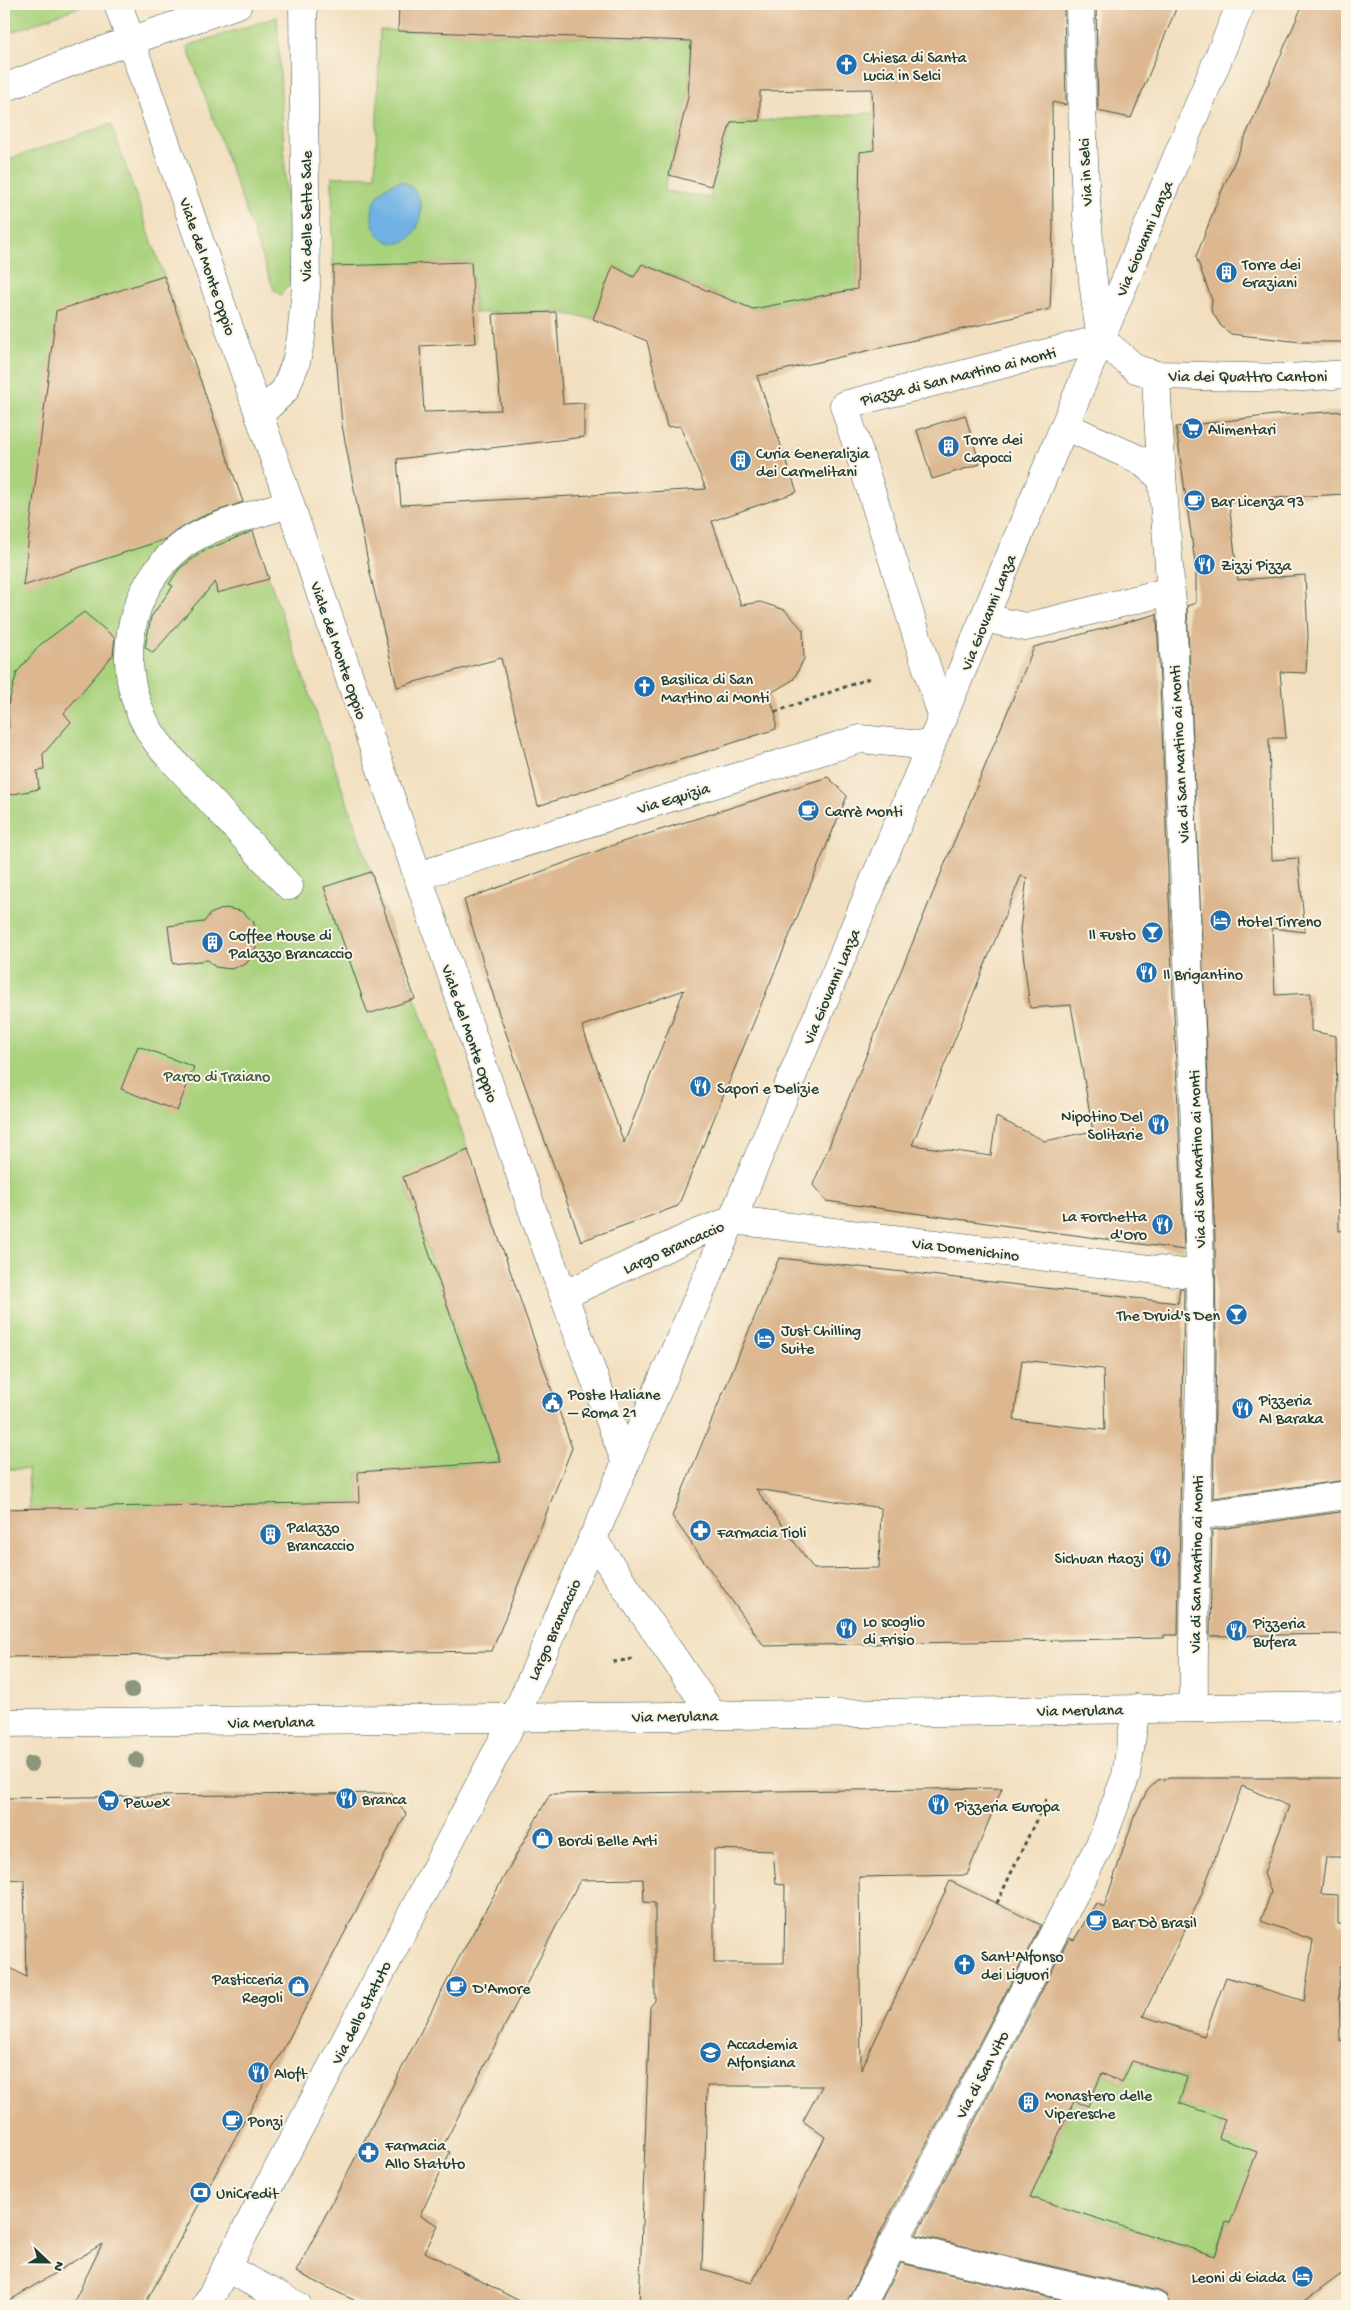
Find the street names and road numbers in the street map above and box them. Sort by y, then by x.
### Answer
street label: Via in Selci [1076,137,1099,207]
street label: Via delle Sette Sale [299,150,318,282]
street label: Via Giovanni Lanza [1113,178,1180,301]
street label: Viale del Monte Oppio [173,195,238,339]
street label: Piazza di San Martino ai Monti [858,345,1059,412]
street label: Via dei Quattro Cantoni [1168,369,1327,388]
street label: Via Giovanni Lanza [958,551,1023,675]
street label: Viale del Monte Oppio [304,579,369,723]
street label: Via di San Martino ai Monti [1167,665,1196,844]
street label: Via Equizia [634,780,714,821]
street label: Via Giovanni Lanza [800,926,867,1049]
street label: Viale del Monte Oppio [435,962,500,1106]
street label: Via di San Martino ai Monti [1187,1070,1212,1249]
street label: Largo Brancaccio [621,1218,728,1280]
street label: Via Domenichino [910,1235,1020,1267]
street label: Via di San Martino ai Monti [1187,1475,1210,1654]
street label: Largo Brancaccio [525,1577,587,1684]
street label: Via Merulana [1036,1702,1125,1723]
street label: Via Merulana [631,1708,720,1729]
street label: Via Merulana [227,1714,316,1735]
street label: Via dello Statuto [328,1959,397,2069]
street label: Via di San Vito [953,2029,1015,2124]

